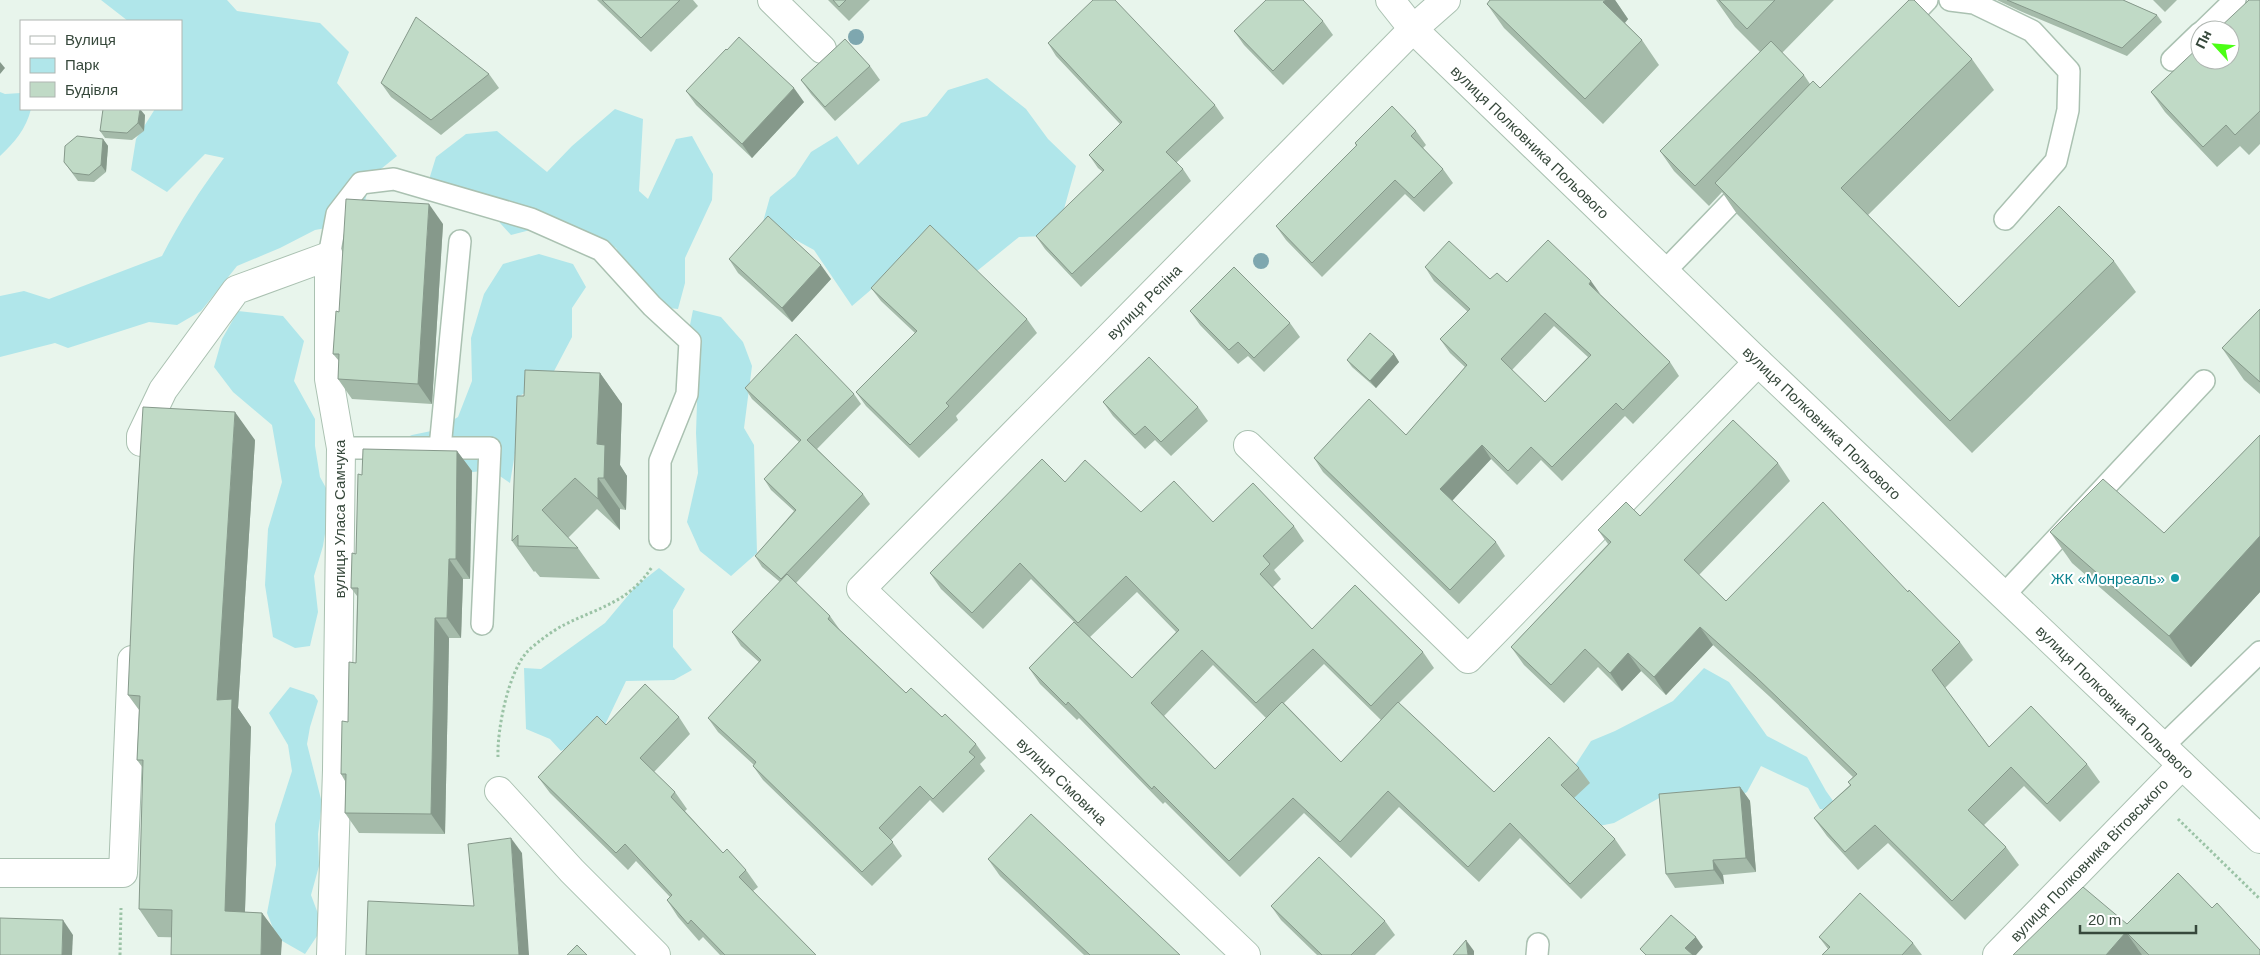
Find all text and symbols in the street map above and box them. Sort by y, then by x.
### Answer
legend [20,20,182,110]
north arrow [2190,20,2240,70]
text: Пн [2192,27,2215,51]
text: Вулиця [65,31,116,48]
text: Парк [65,56,99,73]
street label: вулиця Полковника Польового [1448,62,1612,222]
text: Будівля [65,81,118,98]
street label: вулиця Рєпіна [1103,261,1185,343]
street label: вулиця Полковника Польового [1740,343,1904,503]
street label: вулиця Уласа Самчука [331,439,348,598]
place label: ЖК «Монреаль» [2051,570,2165,587]
marker: ЖК «Монреаль» [2169,572,2181,584]
street label: вулиця Полковника Польового [2033,622,2197,782]
street label: вулиця Сімовича [1014,734,1111,829]
street label: вулиця Полковника Вітовського [2007,775,2171,945]
scale bar [2080,902,2196,934]
text: 20 m [2088,911,2121,928]

